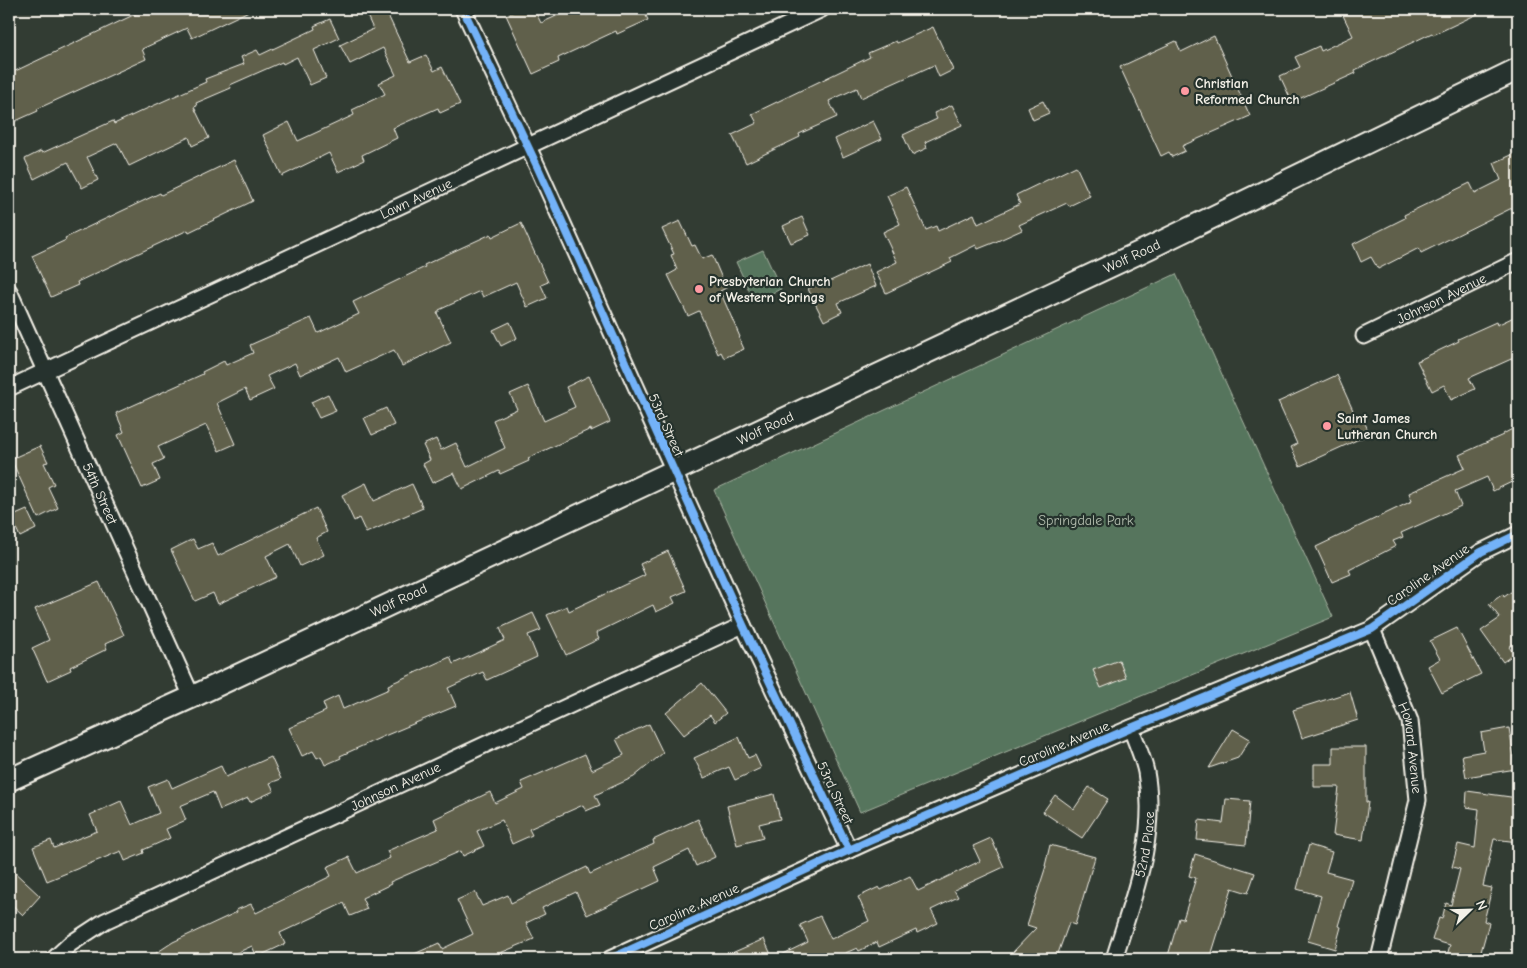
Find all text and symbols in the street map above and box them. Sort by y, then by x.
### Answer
place label: Christian Reformed Church [1195,75,1300,108]
marker: Christian Reformed Church [1179,85,1191,97]
street label: Lawn Avenue [377,174,455,222]
street label: Wolf Road [1101,235,1163,277]
street label: Johnson Avenue [1394,269,1489,327]
place label: Presbyterian Church of Western Springs [709,273,831,306]
marker: Presbyterian Church of Western Springs [693,283,705,295]
street label: 53rd Street [645,391,688,460]
street label: Wolf Road [734,407,796,449]
place label: Saint James Lutheran Church [1337,410,1437,443]
marker: Saint James Lutheran Church [1321,420,1333,432]
street label: 54th Street [79,460,122,528]
park label: Springdale Park [1038,512,1134,529]
street label: Caroline Avenue [1383,540,1473,610]
street label: Wolf Road [367,580,430,621]
street label: Howard Avenue [1395,699,1426,794]
street label: Caroline Avenue [1016,717,1112,771]
street label: Johnson Avenue [348,758,443,814]
street label: 53rd Street [813,759,857,828]
street label: 52nd Place [1131,811,1158,879]
street label: Caroline Avenue [646,880,742,934]
north arrow [1444,886,1494,936]
text: N [1472,898,1491,913]

